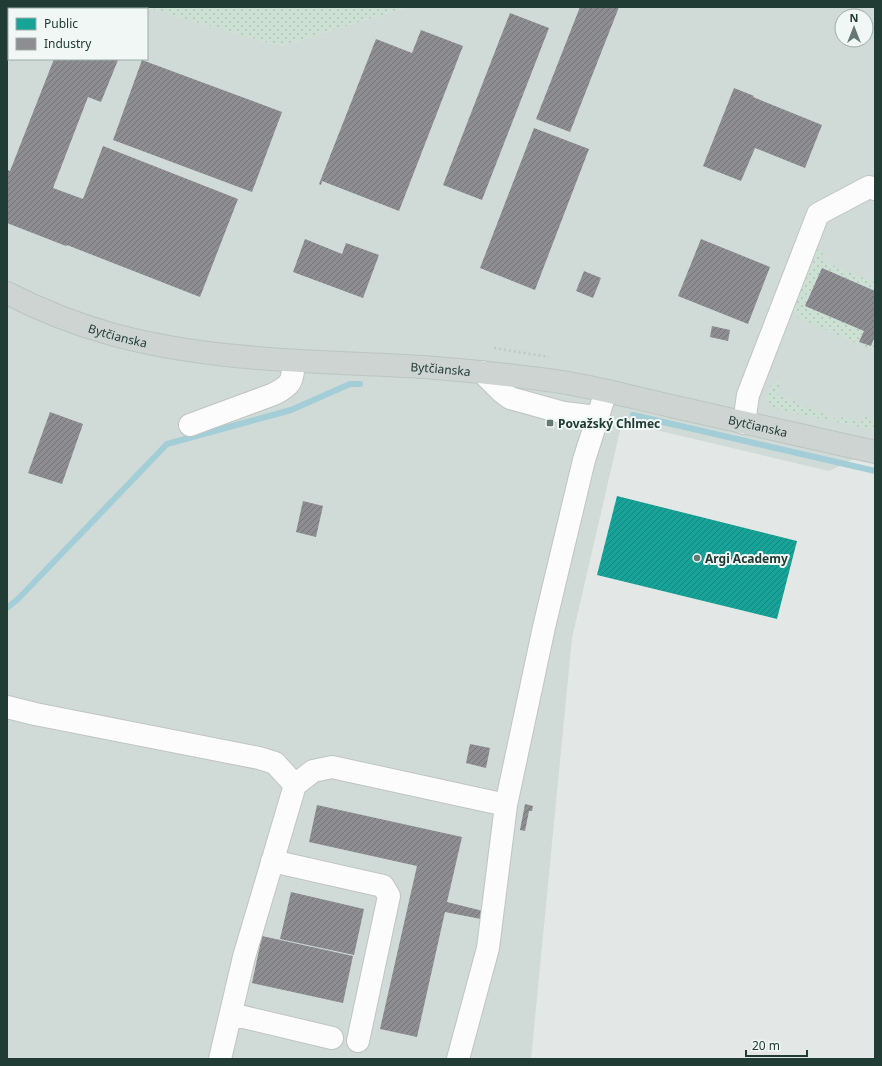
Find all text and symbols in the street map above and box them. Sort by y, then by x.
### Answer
legend [8,8,148,60]
north arrow [834,8,874,48]
text: N [850,10,858,25]
text: Public [44,15,78,32]
text: Industry [44,35,92,52]
street label: Bytčianska [86,319,149,351]
street label: Bytčianska [410,358,471,380]
street label: Bytčianska [727,411,789,441]
place label: Považský Chlmec [558,415,660,432]
marker: Považský Chlmec [545,418,555,428]
place label: Argi Academy [705,550,788,567]
marker: Argi Academy [692,553,702,563]
scale bar [746,1032,807,1058]
text: 20 m [752,1037,780,1054]

